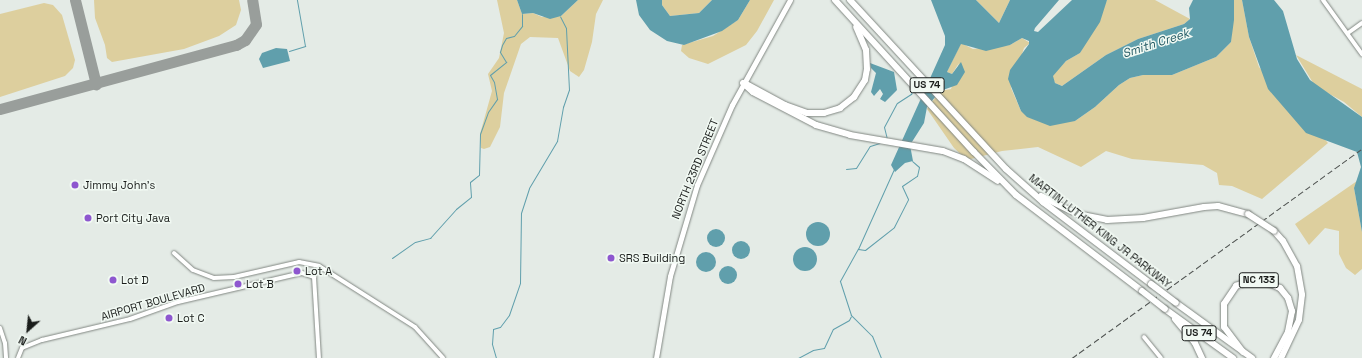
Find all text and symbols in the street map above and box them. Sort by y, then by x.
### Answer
water label: Smith Creek [1121,26,1191,62]
road number: US 74 [909,77,945,93]
street label: NORTH 23RD STREET [669,117,721,221]
street label: MARTIN LUTHER KING JR PARKWAY [1026,171,1174,291]
place label: Jimmy John's [83,178,155,192]
marker: Jimmy John's [70,180,80,190]
place label: Port City Java [96,211,170,225]
marker: Port City Java [83,213,93,223]
place label: SRS Building [619,251,685,265]
marker: SRS Building [606,253,616,263]
place label: Lot A [305,264,332,278]
marker: Lot A [292,266,302,276]
road number: NC 133 [1238,272,1280,288]
place label: Lot D [121,273,149,287]
marker: Lot D [108,275,118,285]
place label: Lot B [246,277,274,291]
marker: Lot B [233,279,243,289]
street label: AIRPORT BOULEVARD [99,281,207,323]
north arrow [8,310,48,350]
place label: Lot C [177,311,204,325]
marker: Lot C [164,313,174,323]
road number: US 74 [1181,325,1217,341]
text: N [16,333,29,349]

